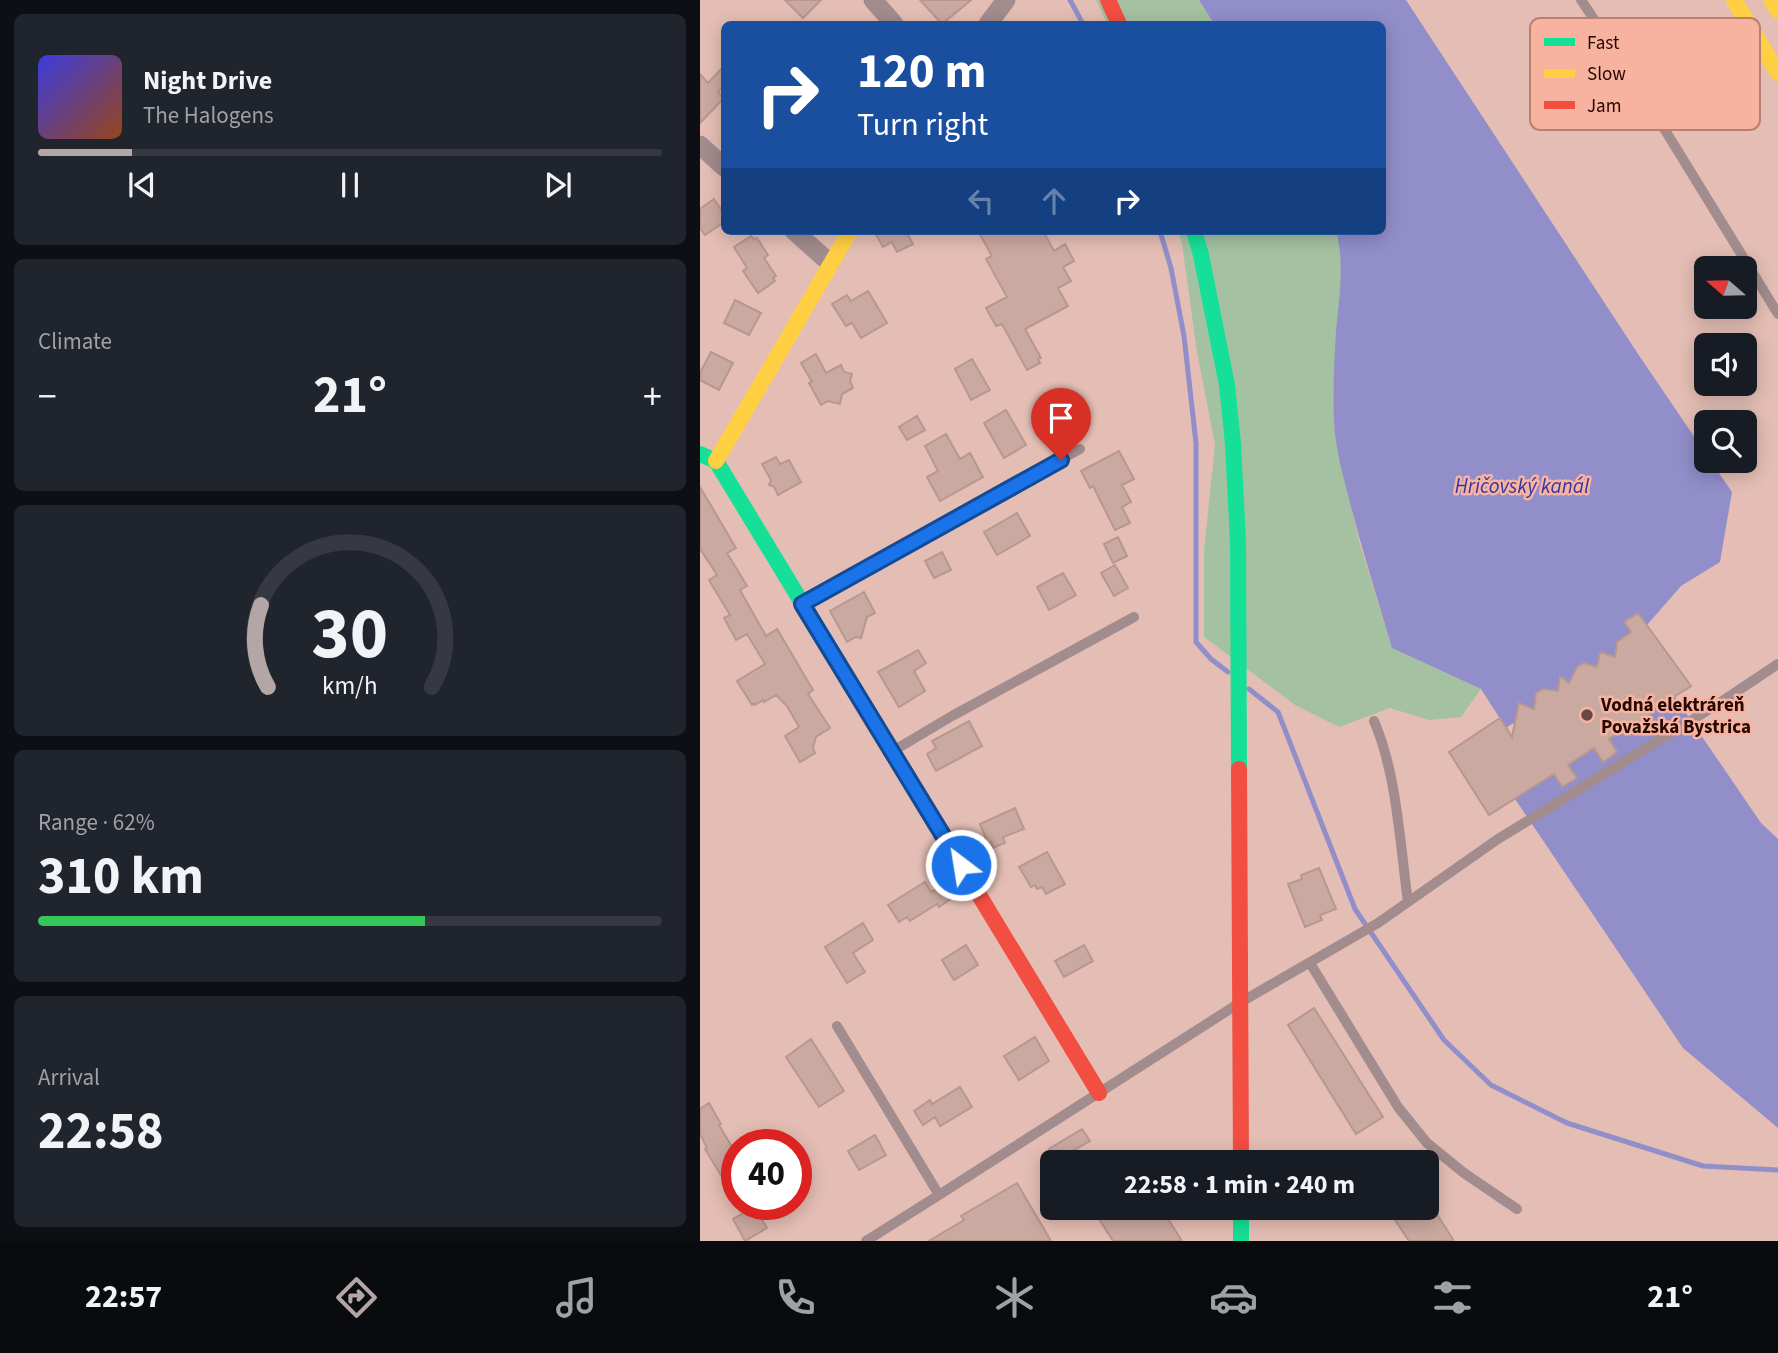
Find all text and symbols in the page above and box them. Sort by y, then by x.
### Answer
legend [1530,18,1760,130]
text: Fast [1587,30,1620,57]
text: 120 m [857,37,986,107]
icon: right [742,49,833,140]
text: Slow [1587,61,1626,88]
text: Night Drive [143,62,272,99]
text: Jam [1587,93,1621,120]
text: The Halogens [143,99,274,132]
text: Turn right [857,102,988,148]
icon: previous [123,166,161,204]
icon: pause [331,166,369,204]
icon: next [539,166,577,204]
icon: left [962,182,1000,220]
icon: ahead [1035,182,1073,220]
icon: right [1108,182,1146,220]
north arrow [1694,256,1757,318]
map controls [1694,256,1757,473]
text: Climate [38,325,112,358]
button: sound [1694,333,1757,396]
text: 21° [313,359,387,433]
text: − [38,370,57,424]
text: + [643,370,662,424]
pin [1031,388,1091,460]
icon: arrive [1042,399,1080,437]
button: search [1694,410,1757,473]
water label: Hričovský kanál [1455,471,1590,501]
text: 30 [312,582,388,686]
text: km/h [322,667,378,703]
place label: Vodná elektráreň Považská Bystrica [1600,692,1751,741]
marker: Vodná elektráreň Považská Bystrica [1579,707,1595,723]
text: Range · 62% [38,806,155,839]
position arrow [924,828,998,902]
text: 310 km [38,840,204,914]
text: Arrival [38,1061,100,1094]
text: 22:58 [38,1095,163,1169]
speed limit sign: 40 [721,1129,812,1220]
text: 22:58 · 1 min · 240 m [1124,1166,1355,1203]
icon: directions [332,1273,381,1322]
icon: music [552,1273,601,1322]
icon: phone [771,1273,820,1322]
icon: climate [990,1273,1039,1322]
icon: car [1209,1273,1258,1322]
icon: filters [1428,1273,1477,1322]
text: 22:57 [85,1274,162,1320]
text: 21° [1647,1274,1693,1320]

